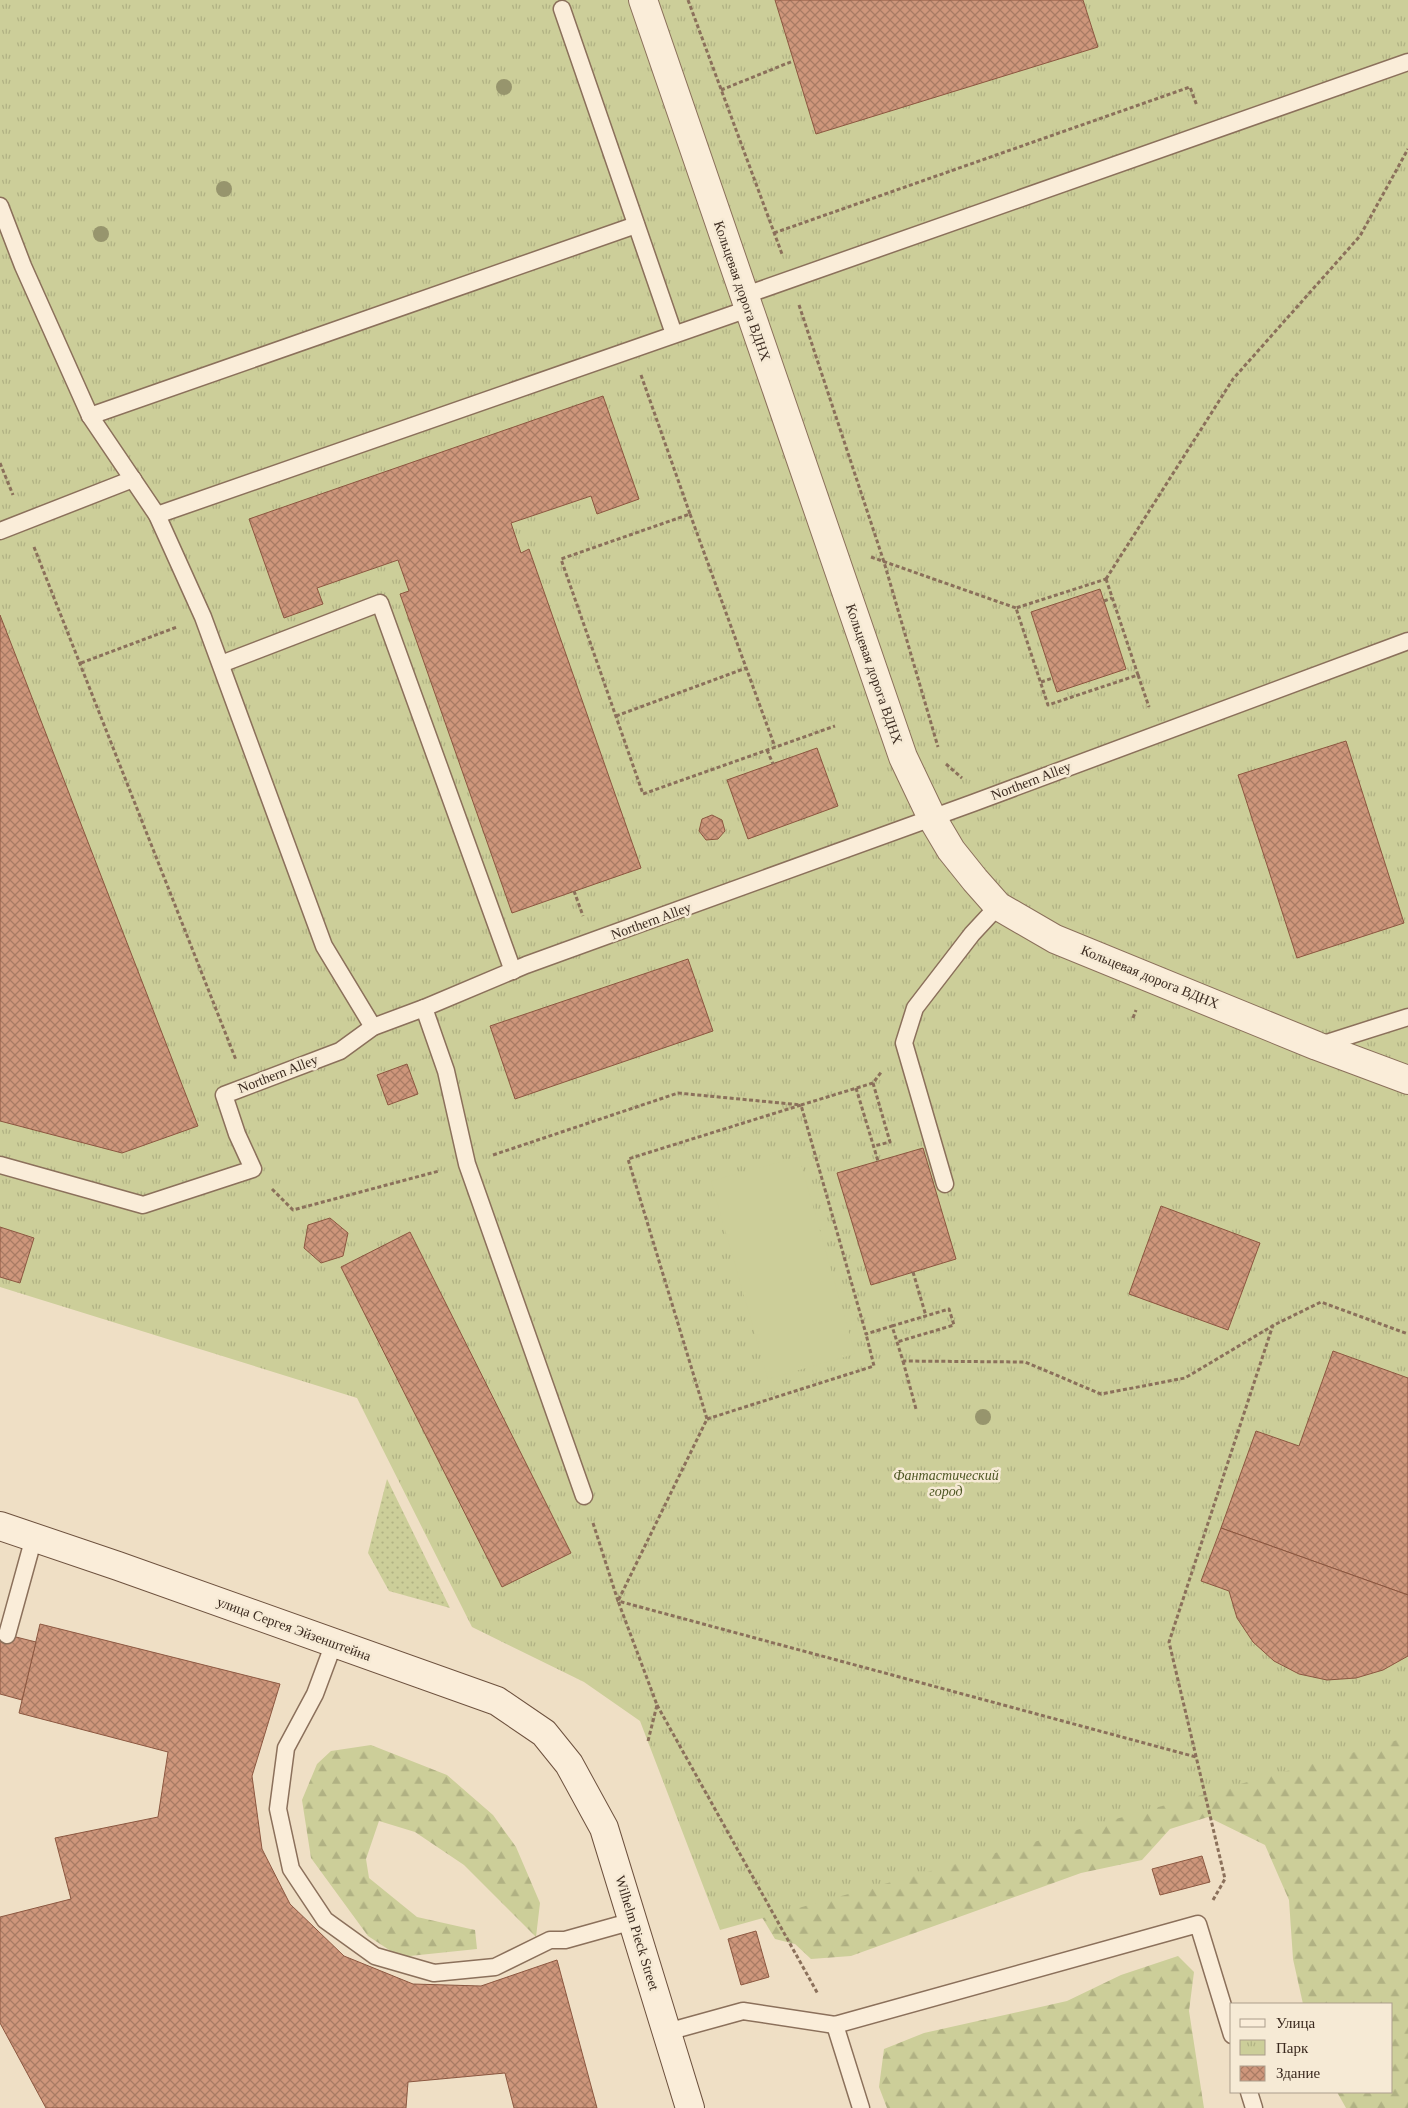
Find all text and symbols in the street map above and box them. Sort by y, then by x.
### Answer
street label: Кольцевая дорога ВДНХ [711,219,773,363]
street label: Кольцевая дорога ВДНХ [843,602,905,746]
street label: Northern Alley [989,759,1073,803]
street label: Northern Alley [609,900,693,942]
street label: Кольцевая дорога ВДНХ [1079,942,1221,1012]
street label: Northern Alley [236,1052,320,1096]
park label: Фантастический город [893,1468,999,1499]
street label: улица Сергея Эйзенштейна [215,1594,374,1664]
street label: Wilhelm Pieck Street [612,1874,662,1992]
legend [1230,2003,1393,2093]
text: Улица [1276,2015,1315,2031]
text: Парк [1276,2040,1309,2056]
text: Здание [1276,2065,1320,2081]

